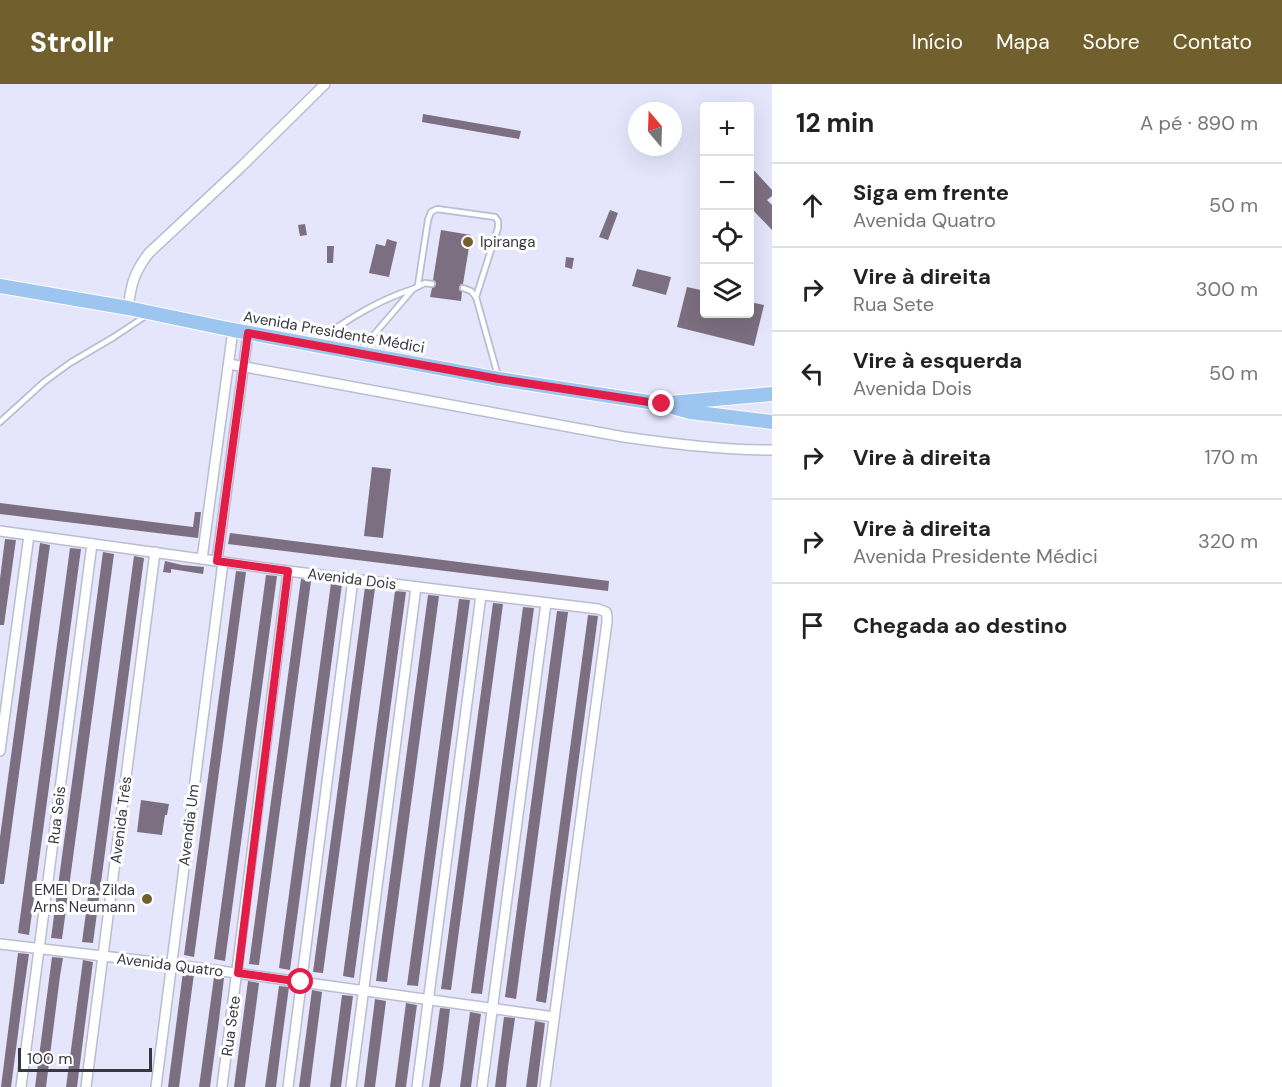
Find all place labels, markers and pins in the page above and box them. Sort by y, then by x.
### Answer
place label: Ipiranga [480,232,535,252]
marker: Ipiranga [461,235,475,249]
place label: EMEI Dra. Zilda Arns Neumann [33,880,135,917]
marker: EMEI Dra. Zilda Arns Neumann [140,892,154,906]

